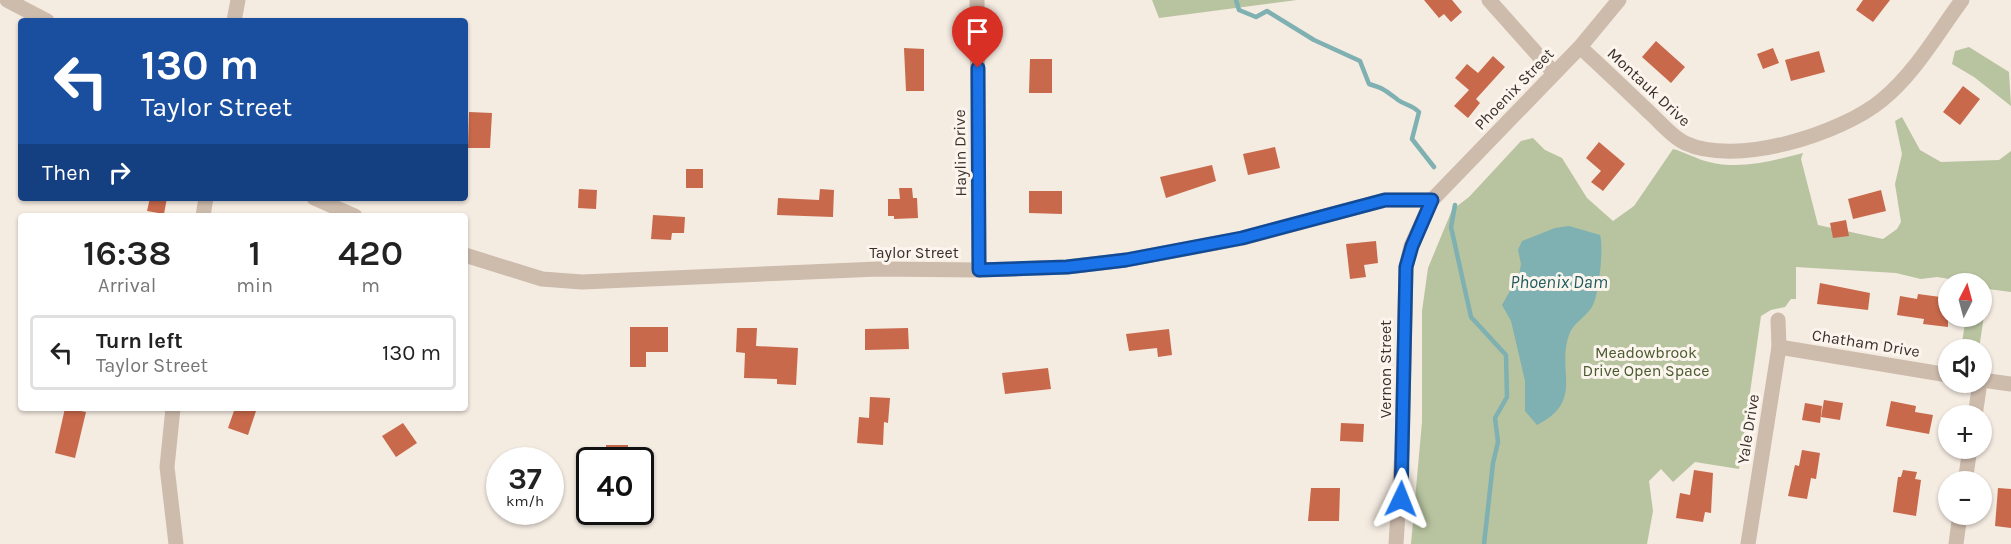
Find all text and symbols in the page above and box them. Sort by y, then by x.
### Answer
pin [952,6,1003,68]
icon: arrive [961,15,994,48]
text: 130 m [141,40,259,90]
icon: left [42,42,120,120]
street label: Phoenix Street [1470,44,1558,134]
street label: Montauk Drive [1604,44,1694,130]
text: Taylor Street [141,91,292,123]
street label: Haylin Drive [950,109,970,197]
icon: right [103,156,136,189]
text: Then [42,160,91,186]
text: 16:38 [83,232,171,274]
text: 1 [248,232,261,274]
text: 420 [338,232,403,274]
street label: Taylor Street [869,243,959,262]
water label: Phoenix Dam [1510,271,1608,293]
north arrow [1938,273,1992,327]
map controls [1938,273,1992,525]
text: Arrival [98,274,156,297]
text: min [236,274,273,297]
text: m [361,274,380,297]
street label: Vernon Street [1376,320,1395,418]
street label: Chatham Drive [1811,325,1921,361]
text: Turn left [96,328,183,354]
icon: left [45,336,78,369]
button: sound [1938,339,1992,393]
text: 130 m [382,340,441,366]
park label: Meadowbrook Drive Open Space [1583,343,1709,380]
text: Taylor Street [96,354,208,377]
street label: Yale Drive [1733,393,1763,465]
button: + [1938,405,1992,459]
speed limit sign: 40 [576,447,654,525]
text: 37 [508,461,542,497]
position arrow [1369,467,1433,531]
button: − [1938,471,1992,525]
text: km/h [506,492,544,510]

